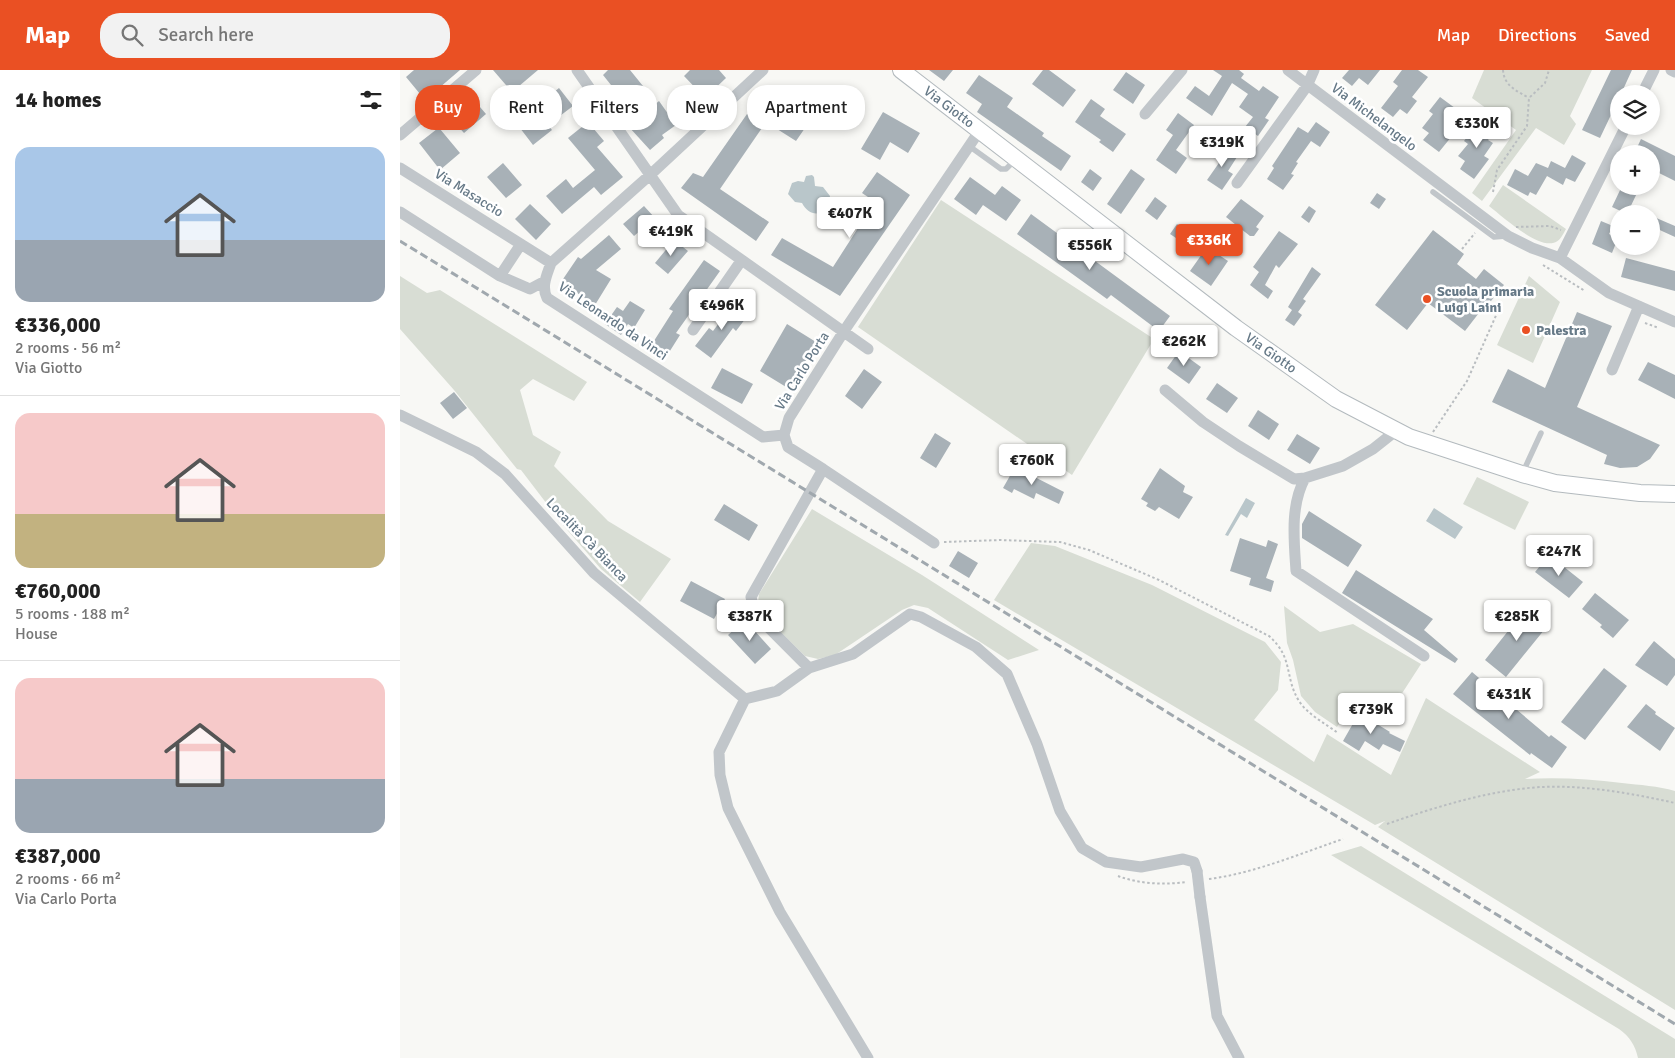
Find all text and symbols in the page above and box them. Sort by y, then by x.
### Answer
search box [100,13,450,58]
text: Map [25,20,70,50]
icon: search [118,21,146,49]
text: Search here [158,23,254,47]
text: Map [1437,24,1470,46]
text: Directions [1498,24,1577,46]
text: Saved [1605,24,1650,46]
street label: Via Michelangelo [1328,79,1420,155]
street label: Via Giotto [920,82,978,132]
chip: Buy [415,85,480,130]
chip: Rent [490,85,562,130]
chip: Filters [572,85,657,130]
chip: New [667,85,737,130]
chip: Apartment [747,85,865,130]
map controls [1610,85,1660,255]
button: layers [1610,85,1660,135]
icon: filters [357,86,385,114]
text: 14 homes [15,87,101,113]
pin: €330K [1442,106,1512,149]
text: €330K [1455,113,1499,133]
pin: €319K [1187,126,1257,168]
text: €319K [1200,132,1244,152]
button: + [1610,145,1660,195]
street label: Via Masaccio [431,165,507,221]
icon: home [155,180,245,270]
pin: €407K [815,196,885,239]
text: €407K [828,203,872,223]
button: − [1610,205,1660,255]
pin: €419K [636,214,706,257]
text: €419K [649,221,693,241]
pin: €336K [1174,224,1244,266]
pin: €556K [1055,228,1125,271]
text: €336K [1187,230,1231,250]
text: €556K [1068,235,1112,255]
street label: Via Leonardo da Vinci [555,278,671,364]
place label: Scuola primaria Luigi Laini [1437,283,1534,316]
pin: €496K [687,288,757,331]
marker: Scuola primaria Luigi Laini [1421,293,1433,305]
text: €496K [700,295,744,315]
text: €336,000 [15,312,101,338]
place label: Palestra [1536,322,1586,339]
pin: €262K [1149,324,1219,367]
marker: Palestra [1520,324,1532,336]
street label: Via Carlo Porta [771,329,833,413]
street label: Via Giotto [1242,329,1300,377]
text: €262K [1162,331,1206,351]
text: 2 rooms · 56 m² [15,338,121,358]
text: Via Giotto [15,358,82,378]
pin: €760K [997,444,1067,486]
icon: home [155,445,245,535]
text: €760K [1010,450,1054,470]
street label: Località Cà Bianca [543,495,631,585]
pin: €247K [1524,534,1594,577]
text: €247K [1537,541,1581,561]
text: €760,000 [15,578,101,604]
pin: €387K [715,600,785,642]
pin: €285K [1482,600,1552,642]
text: 5 rooms · 188 m² [15,604,130,624]
text: €387K [728,606,772,626]
text: €285K [1495,606,1539,626]
text: House [15,624,58,644]
pin: €431K [1474,678,1544,720]
text: €431K [1487,684,1531,704]
pin: €739K [1336,692,1406,735]
text: €739K [1349,699,1393,719]
icon: home [155,710,245,800]
text: €387,000 [15,843,101,869]
text: 2 rooms · 66 m² [15,869,121,889]
text: Via Carlo Porta [15,889,117,909]

